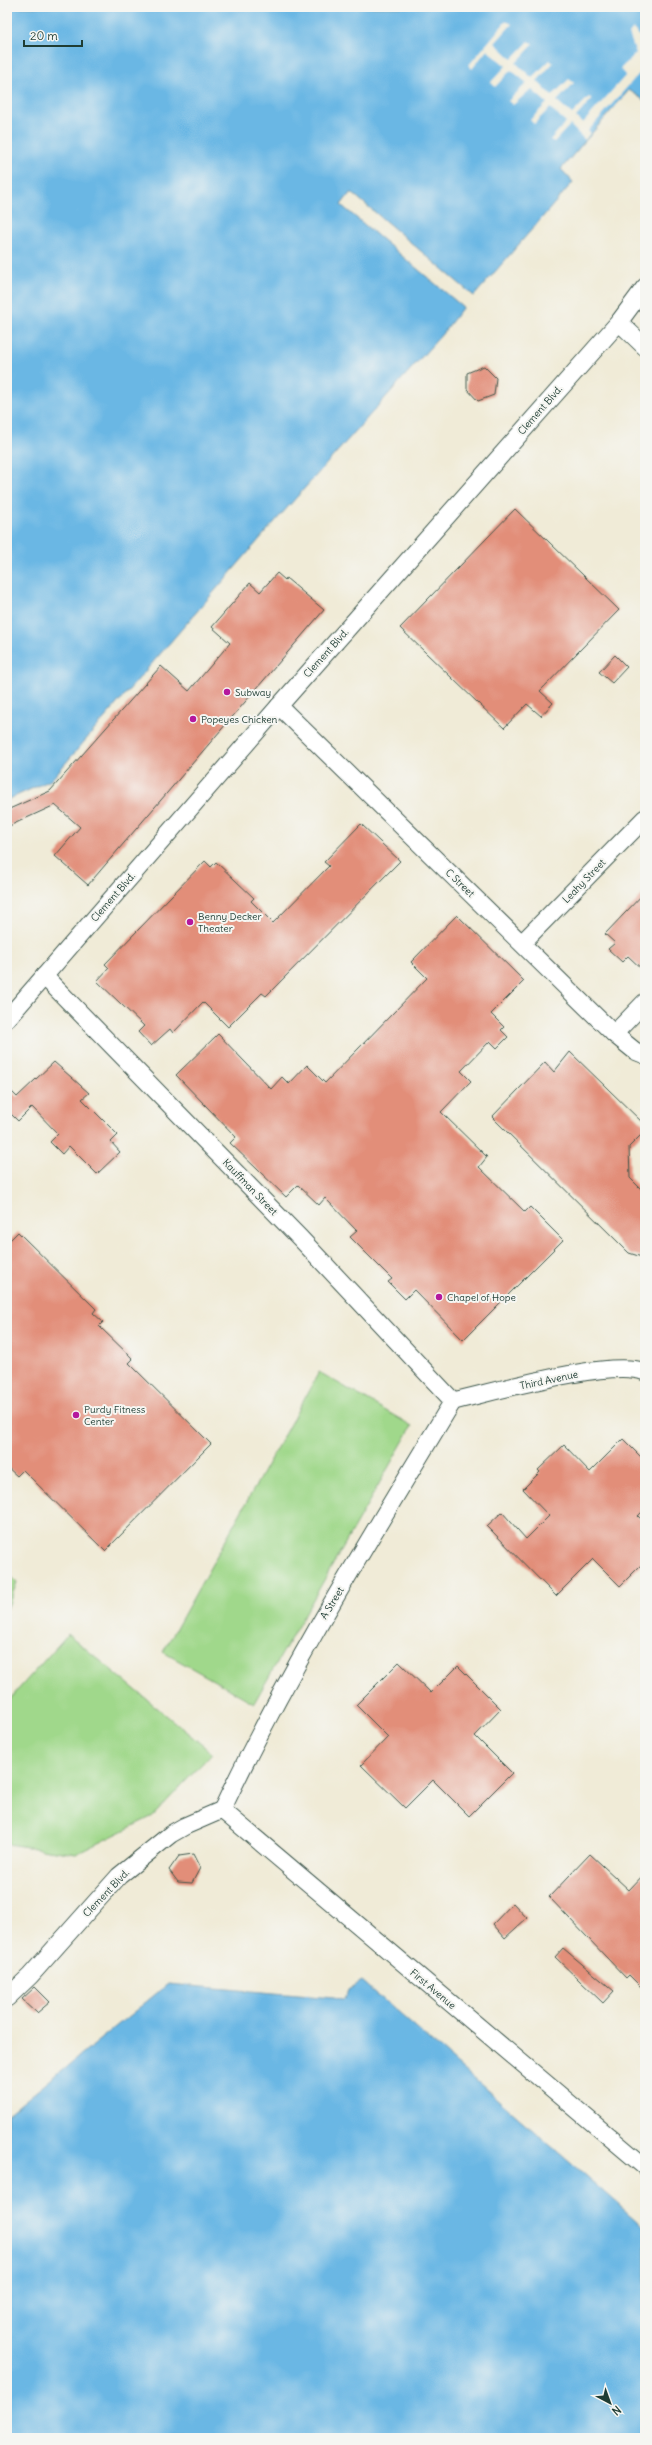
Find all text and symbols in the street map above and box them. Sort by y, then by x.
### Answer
scale bar [24,22,82,48]
text: 20 m [30,28,58,43]
street label: Clement Blvd. [515,383,565,437]
street label: Clement Blvd. [301,626,351,680]
place label: Subway [235,686,271,699]
marker: Subway [222,687,232,697]
place label: Popeyes Chicken [201,713,278,726]
marker: Popeyes Chicken [188,714,198,724]
street label: Leahy Street [560,856,609,906]
street label: C Street [443,866,478,900]
street label: Clement Blvd. [88,870,138,924]
place label: Benny Decker Theater [198,910,262,935]
marker: Benny Decker Theater [185,917,195,927]
street label: Kauffman Street [220,1156,281,1218]
place label: Chapel of Hope [447,1291,516,1304]
marker: Chapel of Hope [434,1292,444,1302]
street label: Third Avenue [519,1368,579,1392]
place label: Purdy Fitness Center [84,1403,146,1428]
marker: Purdy Fitness Center [71,1410,81,1420]
street label: A Street [317,1584,347,1622]
street label: Clement Blvd. [80,1866,132,1920]
street label: First Avenue [407,1966,459,2012]
north arrow [590,2383,630,2423]
text: N [609,2403,624,2418]

